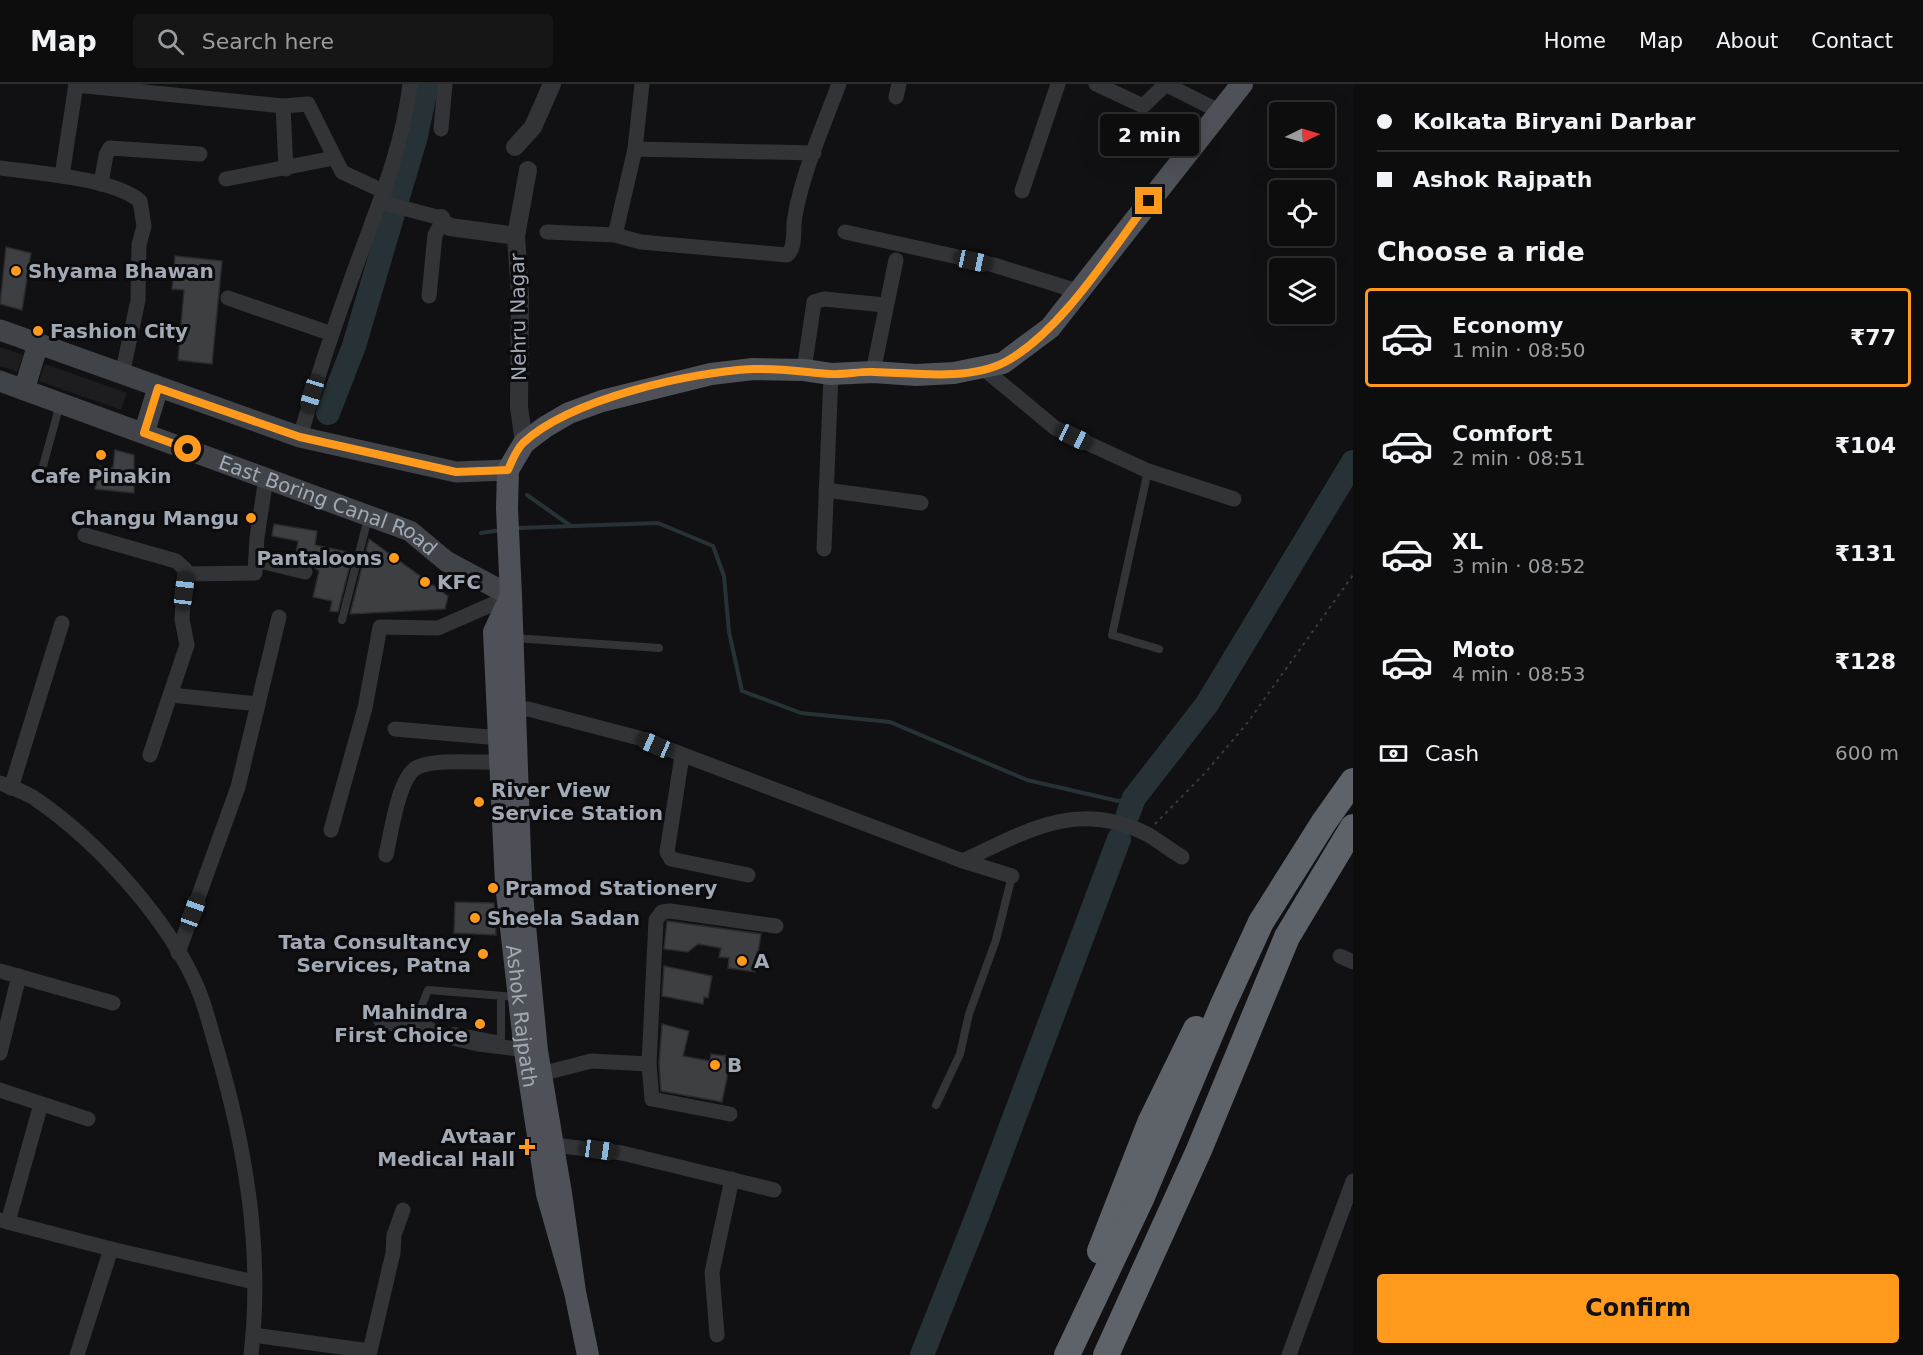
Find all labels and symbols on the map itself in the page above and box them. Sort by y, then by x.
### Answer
north arrow [1269,102,1335,168]
callout: 2 min [1100,114,1198,156]
route end [1135,187,1162,214]
car [954,248,992,274]
street label: Nehru Nagar [505,252,531,381]
place label: Shyama Bhawan [28,259,214,283]
marker: Shyama Bhawan [9,264,23,278]
place label: Fashion City [50,319,188,343]
marker: Fashion City [31,324,45,338]
car [298,374,326,414]
car [1054,421,1094,453]
route start [174,435,201,462]
marker: Cafe Pinakin [94,448,108,462]
street label: East Boring Canal Road [215,450,442,560]
place label: Cafe Pinakin [30,464,172,488]
place label: Changu Mangu [71,506,239,530]
marker: Changu Mangu [244,511,258,525]
place label: Pantaloons [257,546,382,570]
marker: Pantaloons [387,551,401,565]
place label: KFC [437,570,481,594]
car [173,572,195,610]
marker: KFC [418,575,432,589]
car [635,729,675,761]
place label: River View Service Station [491,778,663,825]
marker: River View Service Station [472,795,486,809]
place label: Pramod Stationery [505,876,717,900]
marker: Pramod Stationery [486,881,500,895]
car [178,892,208,932]
place label: Sheela Sadan [487,906,640,930]
marker: Sheela Sadan [468,911,482,925]
place label: Tata Consultancy Services, Patna [279,930,471,977]
street label: Ashok Rajpath [501,943,542,1089]
marker: Tata Consultancy Services, Patna [476,947,490,961]
place label: A [754,949,770,973]
marker: A [735,954,749,968]
place label: Mahindra First Choice [334,1000,468,1047]
marker: Mahindra First Choice [473,1017,487,1031]
place label: B [727,1053,742,1077]
marker: B [708,1058,722,1072]
place label: Avtaar Medical Hall [377,1124,515,1171]
car [580,1139,618,1161]
marker: Avtaar Medical Hall [520,1140,534,1154]

